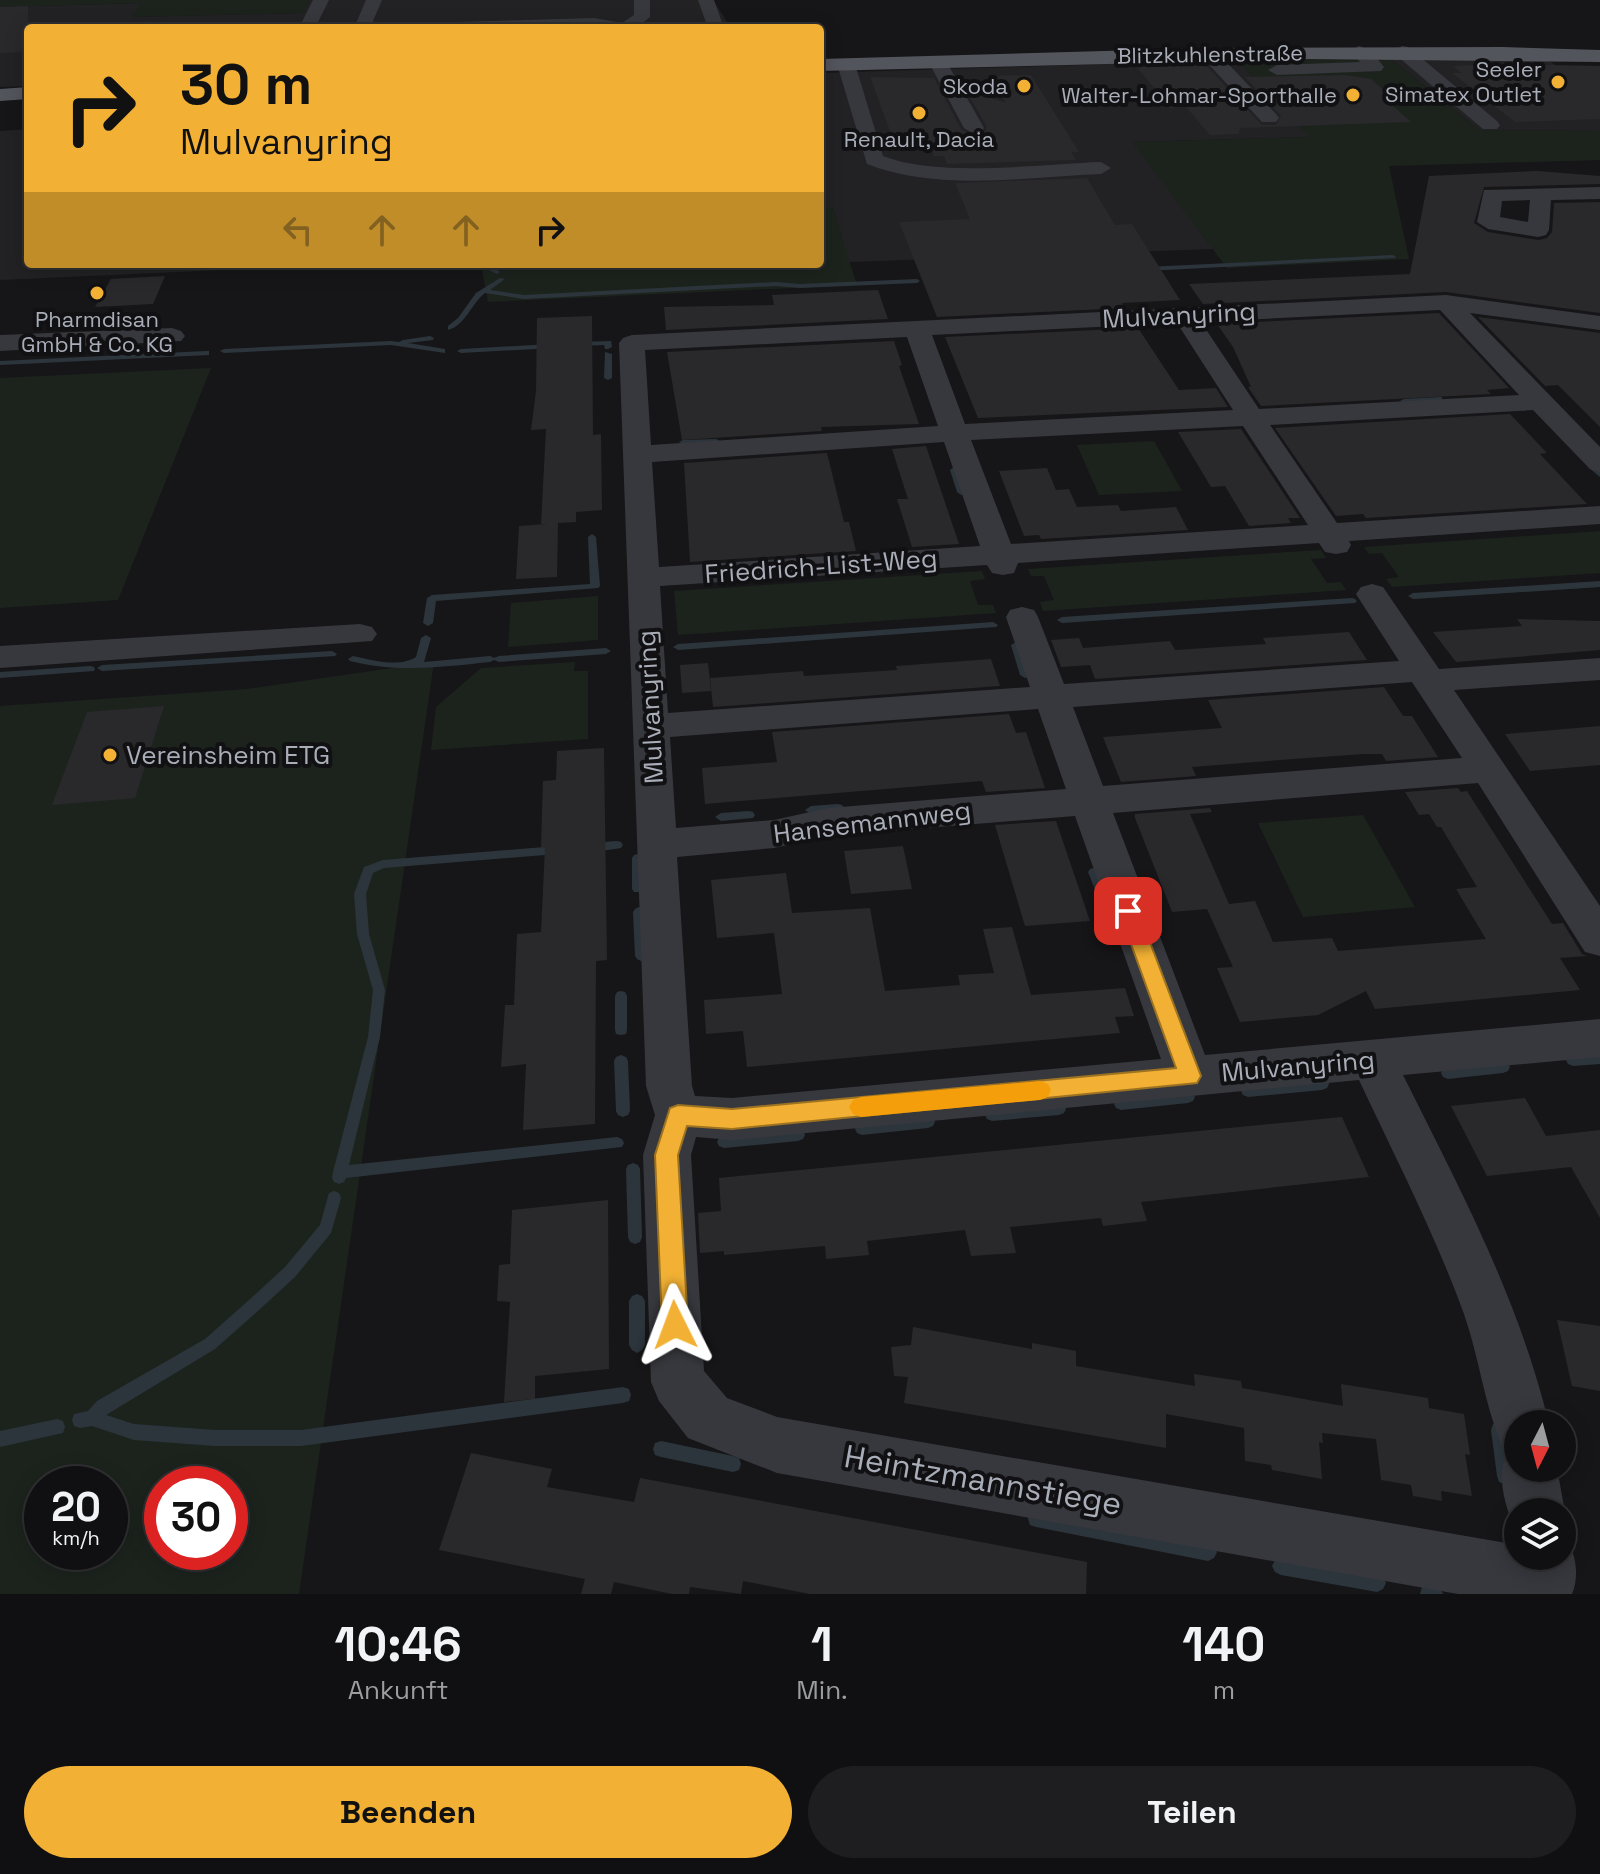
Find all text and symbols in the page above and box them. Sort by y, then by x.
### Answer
street label: Blitzkuhlenstraße [1117,38,1303,70]
text: 30 m [180,49,312,120]
place label: Seeler Simatex Outlet [1385,55,1542,108]
icon: right [48,56,152,160]
place label: Skoda [943,72,1008,100]
marker: Seeler Simatex Outlet [1549,73,1567,91]
marker: Skoda [1015,77,1033,95]
place label: Walter-Lohmar-Sporthalle [1061,81,1337,109]
marker: Walter-Lohmar-Sporthalle [1344,86,1362,104]
marker: Renault, Dacia [910,104,928,122]
text: Mulvanyring [180,119,393,165]
place label: Renault, Dacia [844,125,995,153]
icon: left [276,208,320,252]
icon: ahead [360,208,404,252]
icon: ahead [444,208,488,252]
icon: right [528,208,572,252]
marker: Pharmdisan GmbH & Co. KG [88,284,106,302]
street label: Mulvanyring [1101,294,1257,336]
place label: Pharmdisan GmbH & Co. KG [21,305,173,358]
street label: Friedrich-List-Weg [704,541,938,591]
street label: Mulvanyring [629,629,671,785]
place label: Vereinsheim ETG [126,738,330,772]
marker: Vereinsheim ETG [101,746,119,764]
street label: Hansemannweg [771,793,973,851]
pin [1094,877,1162,945]
icon: arrive [1106,889,1150,933]
street label: Mulvanyring [1220,1042,1376,1090]
position arrow [633,1283,717,1367]
north arrow [1504,1410,1576,1482]
map controls [1504,1410,1576,1570]
street label: Heintzmannstiege [841,1436,1125,1524]
speed limit sign: 30 [144,1466,248,1570]
text: 20 [51,1482,101,1533]
button: layers [1504,1498,1576,1570]
text: km/h [52,1525,100,1551]
text: 10:46 [334,1614,462,1675]
text: 1 [811,1614,833,1675]
text: 140 [1182,1614,1265,1675]
text: Ankunft [348,1673,449,1707]
text: Min. [796,1673,848,1707]
text: m [1213,1673,1235,1707]
button: Beenden [24,1766,792,1858]
button: Teilen [808,1766,1576,1858]

